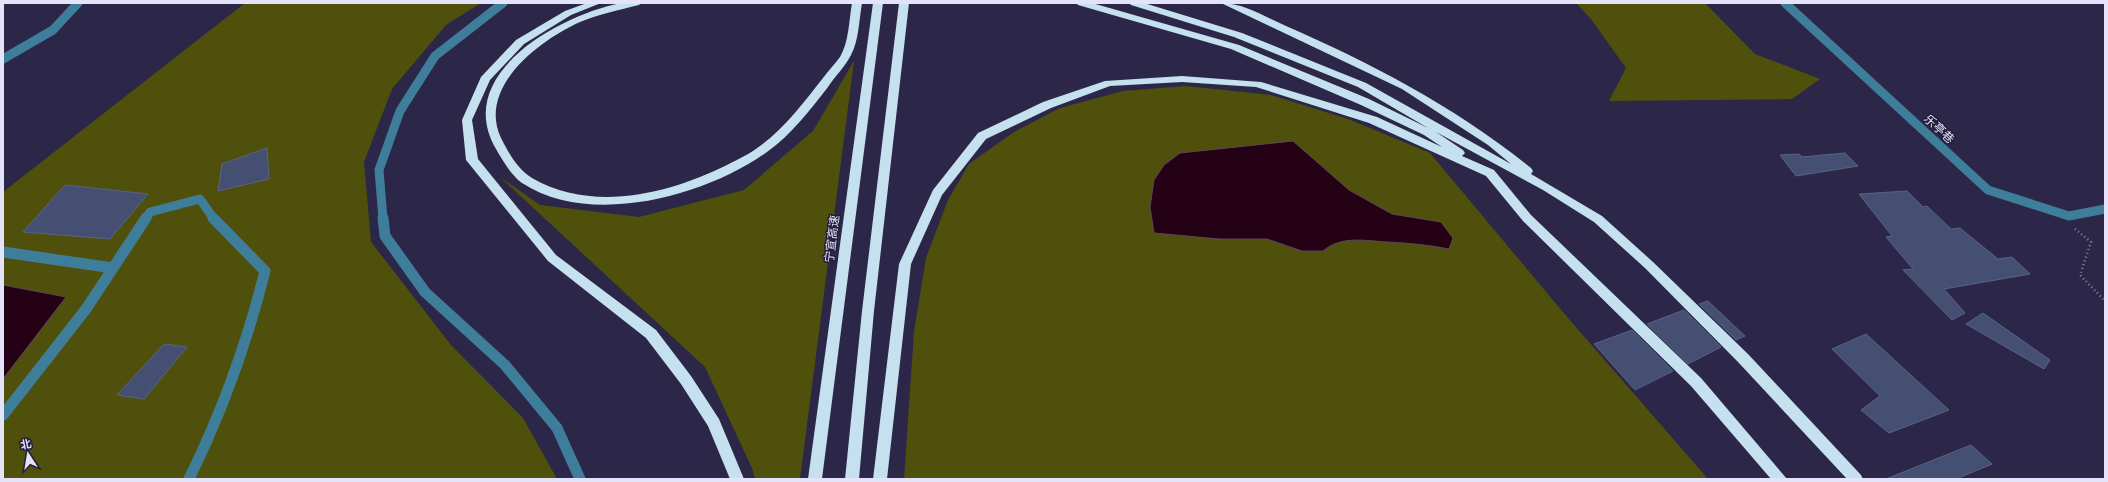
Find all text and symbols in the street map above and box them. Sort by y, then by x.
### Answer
street label: 乐亭巷 [1921,112,1957,146]
street label: 宁宣高速 [822,214,842,264]
north arrow [8,434,48,474]
text: 北 [19,437,33,451]

